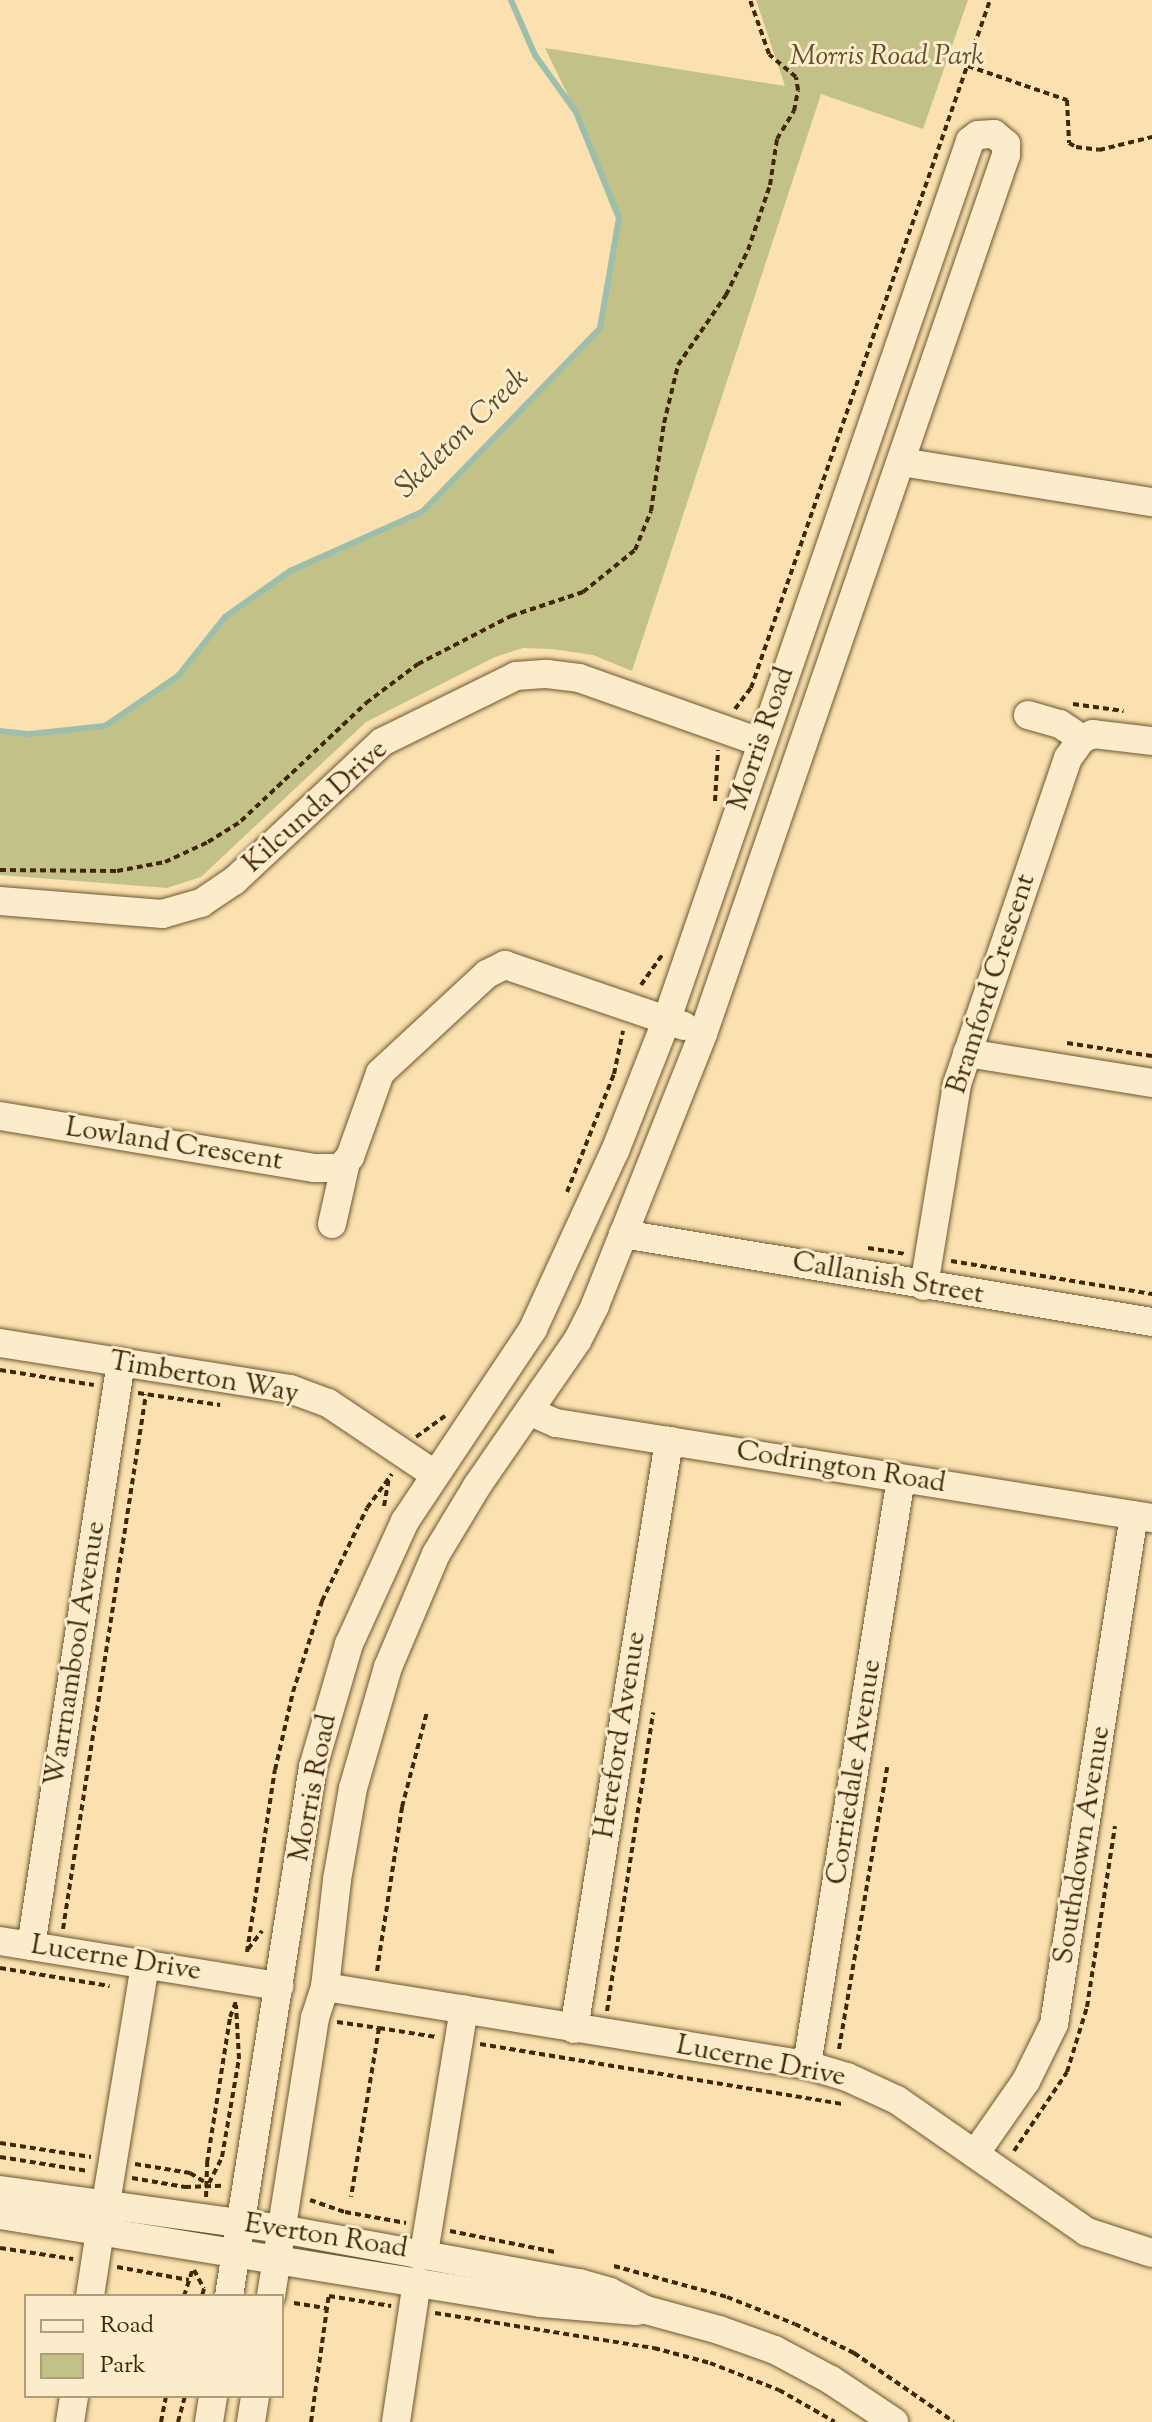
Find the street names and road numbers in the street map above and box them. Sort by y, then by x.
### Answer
street label: Morris Road [722,663,802,815]
street label: Kilcunda Drive [237,733,395,881]
street label: Bramford Crescent [941,870,1043,1098]
street label: Lowland Crescent [63,1111,285,1179]
street label: Callanish Street [790,1246,986,1312]
street label: Timberton Way [107,1345,301,1411]
street label: Codrington Road [734,1435,948,1501]
street label: Warrnambool Avenue [38,1519,114,1789]
street label: Hereford Avenue [588,1629,654,1841]
street label: Corriedale Avenue [821,1657,889,1887]
street label: Morris Road [283,1711,345,1865]
street label: Southdown Avenue [1048,1723,1118,1967]
street label: Lucerne Drive [28,1929,204,1989]
street label: Lucerne Drive [673,2029,849,2095]
street label: Everton Road [242,2208,410,2266]

